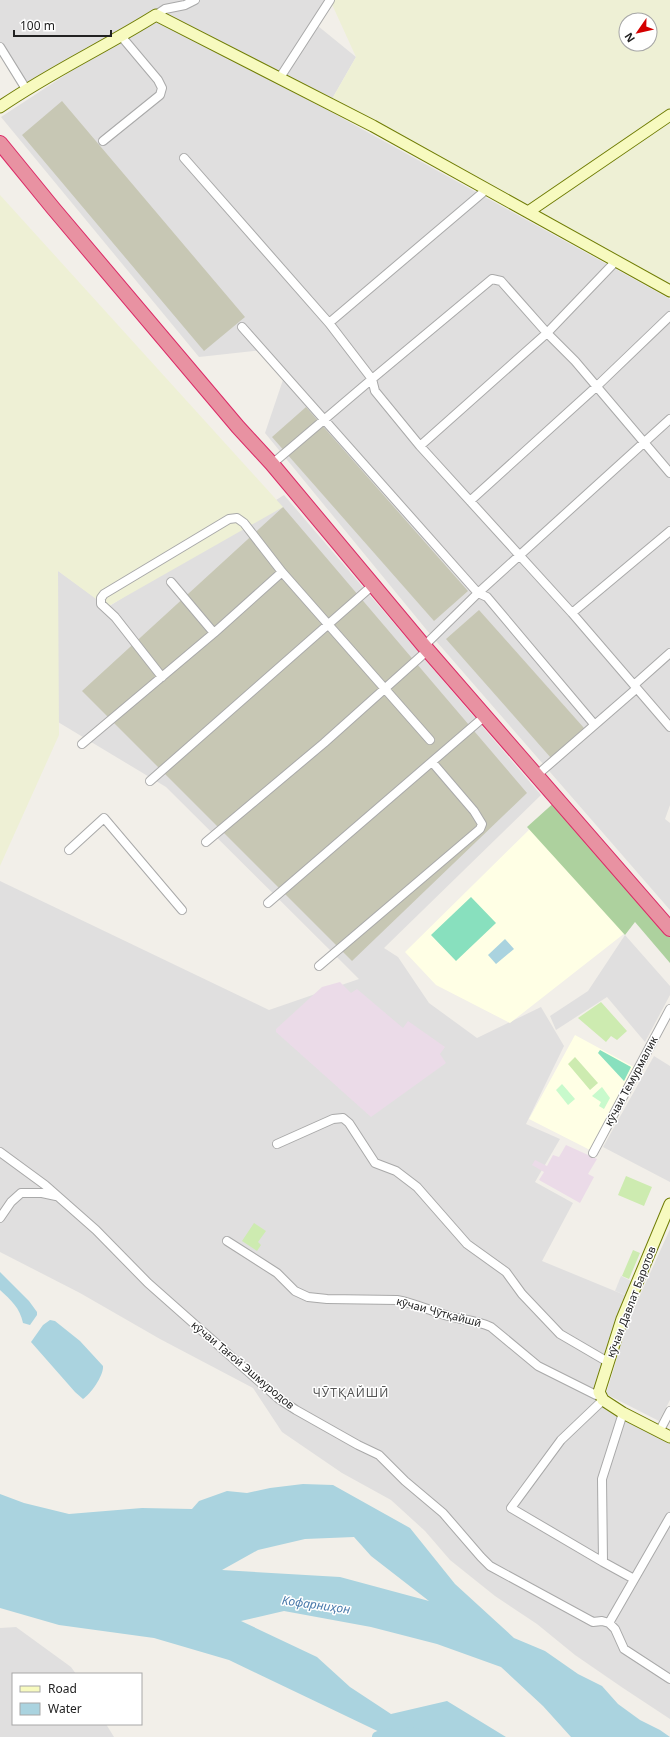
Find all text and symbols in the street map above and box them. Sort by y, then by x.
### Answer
scale bar [14,12,111,38]
north arrow [618,12,658,52]
text: 100 m [20,17,55,34]
text: N [621,30,638,46]
street label: кӯчаи Темурмалик [600,1033,661,1128]
street label: кӯчаи Давлат Баротов [602,1244,659,1360]
street label: кӯчаи Чӯтқайшӣ [395,1293,483,1330]
street label: кӯчаи Тағой Эшмуродов [189,1317,298,1412]
district label: ЧӮТҚАЙШӢ [313,1384,389,1401]
water label: Кофарниҳон [281,1591,351,1618]
legend [12,1673,142,1725]
text: Road [48,1680,77,1697]
text: Water [48,1700,82,1717]

